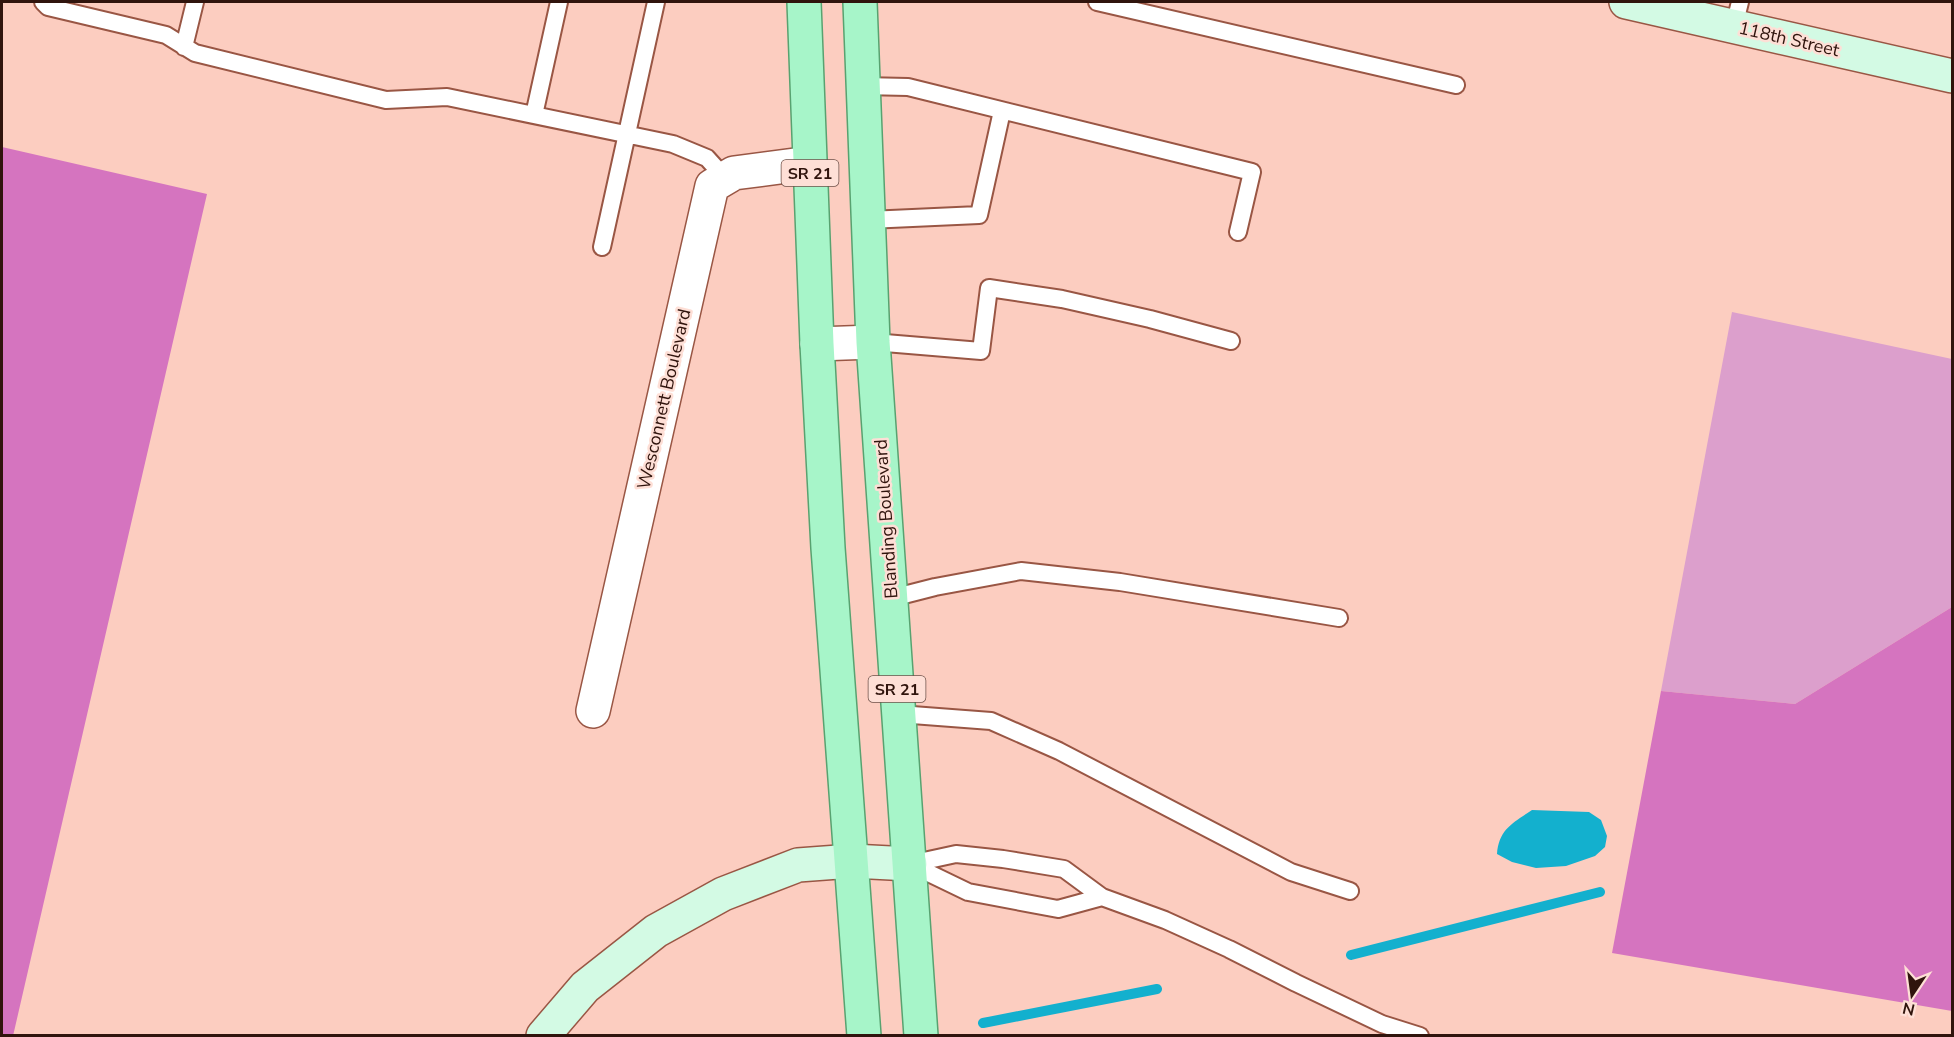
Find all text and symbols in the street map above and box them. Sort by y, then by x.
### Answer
street label: 118th Street [1736,16,1842,62]
road number: SR 21 [782,160,838,186]
street label: Wesconnett Boulevard [632,306,696,492]
street label: Blanding Boulevard [868,438,904,600]
road number: SR 21 [868,676,926,702]
north arrow [1882,965,1942,1025]
text: N [1901,997,1917,1021]

